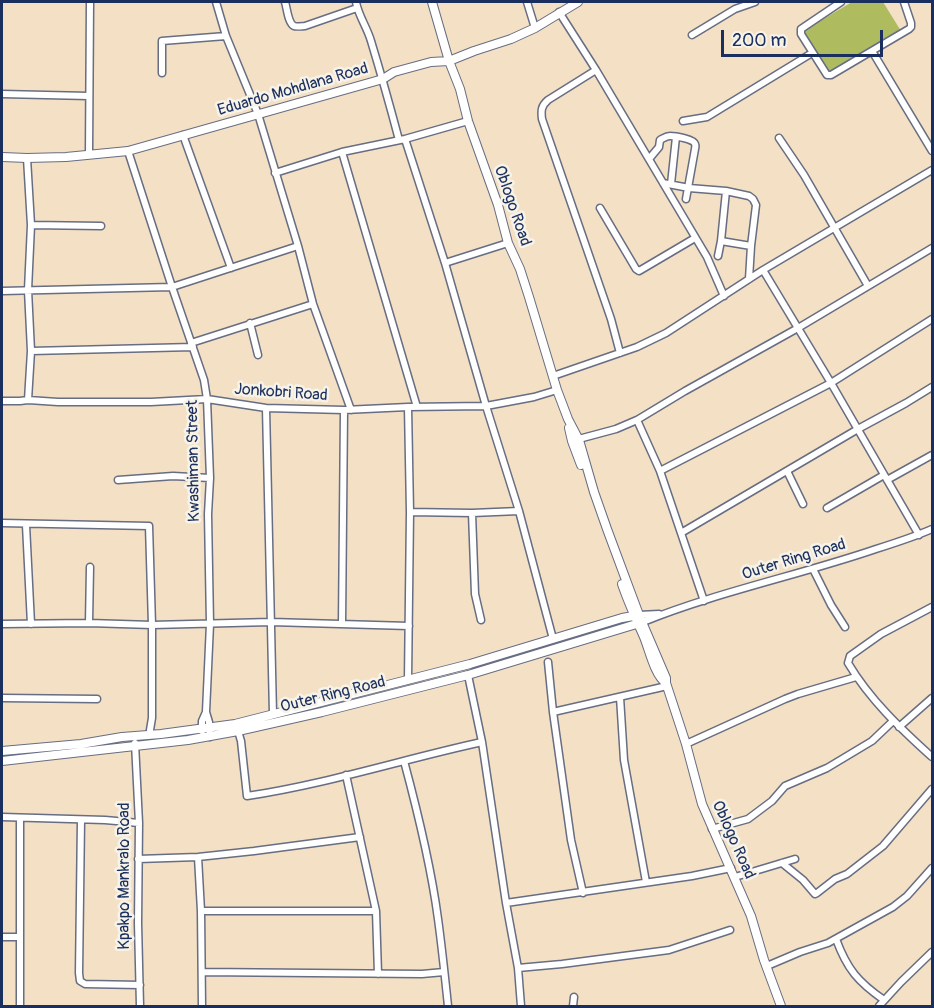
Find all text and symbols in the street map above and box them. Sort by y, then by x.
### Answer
scale bar [724,18,886,56]
text: 200 m [732,29,787,52]
street label: Eduardo Mohdlana Road [215,59,371,121]
street label: Oblogo Road [489,163,535,249]
street label: Jonkobri Road [234,380,328,406]
street label: Kwashiman Street [183,400,205,522]
street label: Outer Ring Road [740,535,848,585]
street label: Outer Ring Road [279,673,387,717]
street label: Oblogo Road [707,798,759,882]
street label: Kpakpo Mankralo Road [115,802,135,950]

